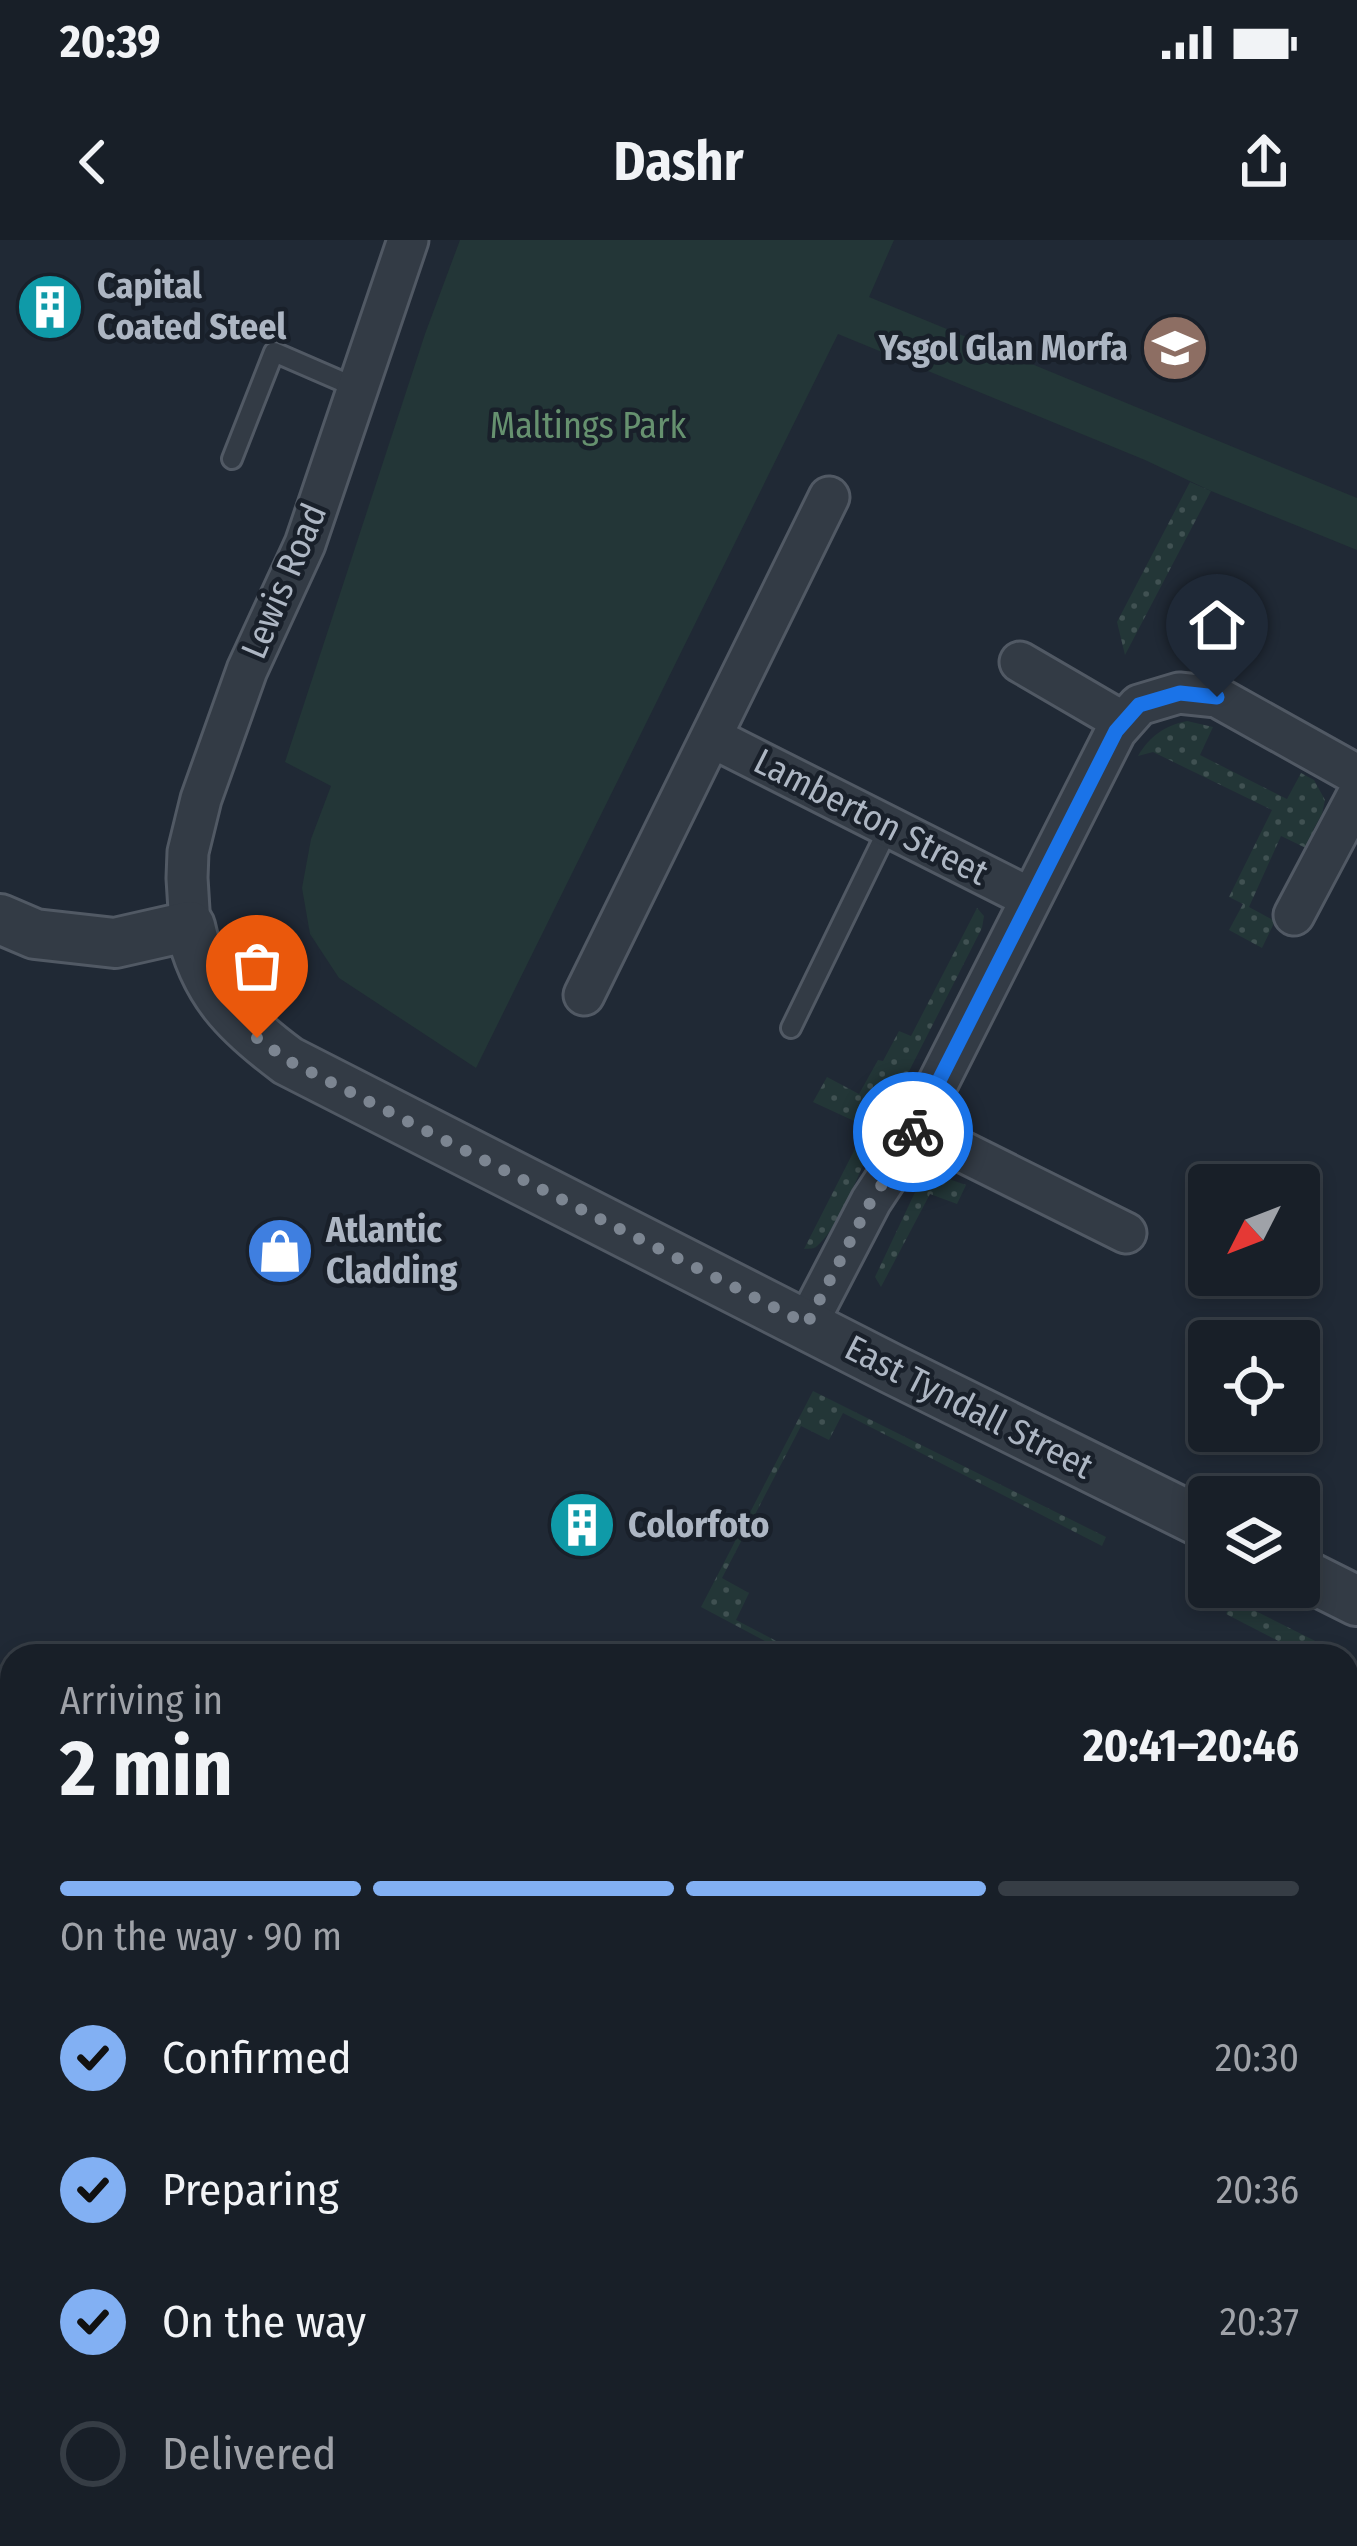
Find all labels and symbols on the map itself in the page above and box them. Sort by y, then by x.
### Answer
place label: Capital Coated Steel [97,264,287,349]
building icon: Capital Coated Steel [15,272,85,342]
school or university icon: Ysgol Glan Morfa [1140,313,1210,383]
place label: Ysgol Glan Morfa [878,326,1128,370]
park label: Maltings Park [490,404,687,448]
street label: Lewis Road [232,497,336,665]
pin [1166,574,1268,697]
street label: Lamberton Street [747,739,996,895]
pin [206,915,308,1038]
courier [853,1072,973,1192]
north arrow [1188,1164,1320,1296]
place label: Atlantic Cladding [325,1208,457,1293]
shop icon: Atlantic Cladding [245,1216,315,1286]
street label: East Tyndall Street [838,1326,1100,1489]
building icon: Colorfoto [547,1490,617,1560]
place label: Colorfoto [628,1503,769,1547]

